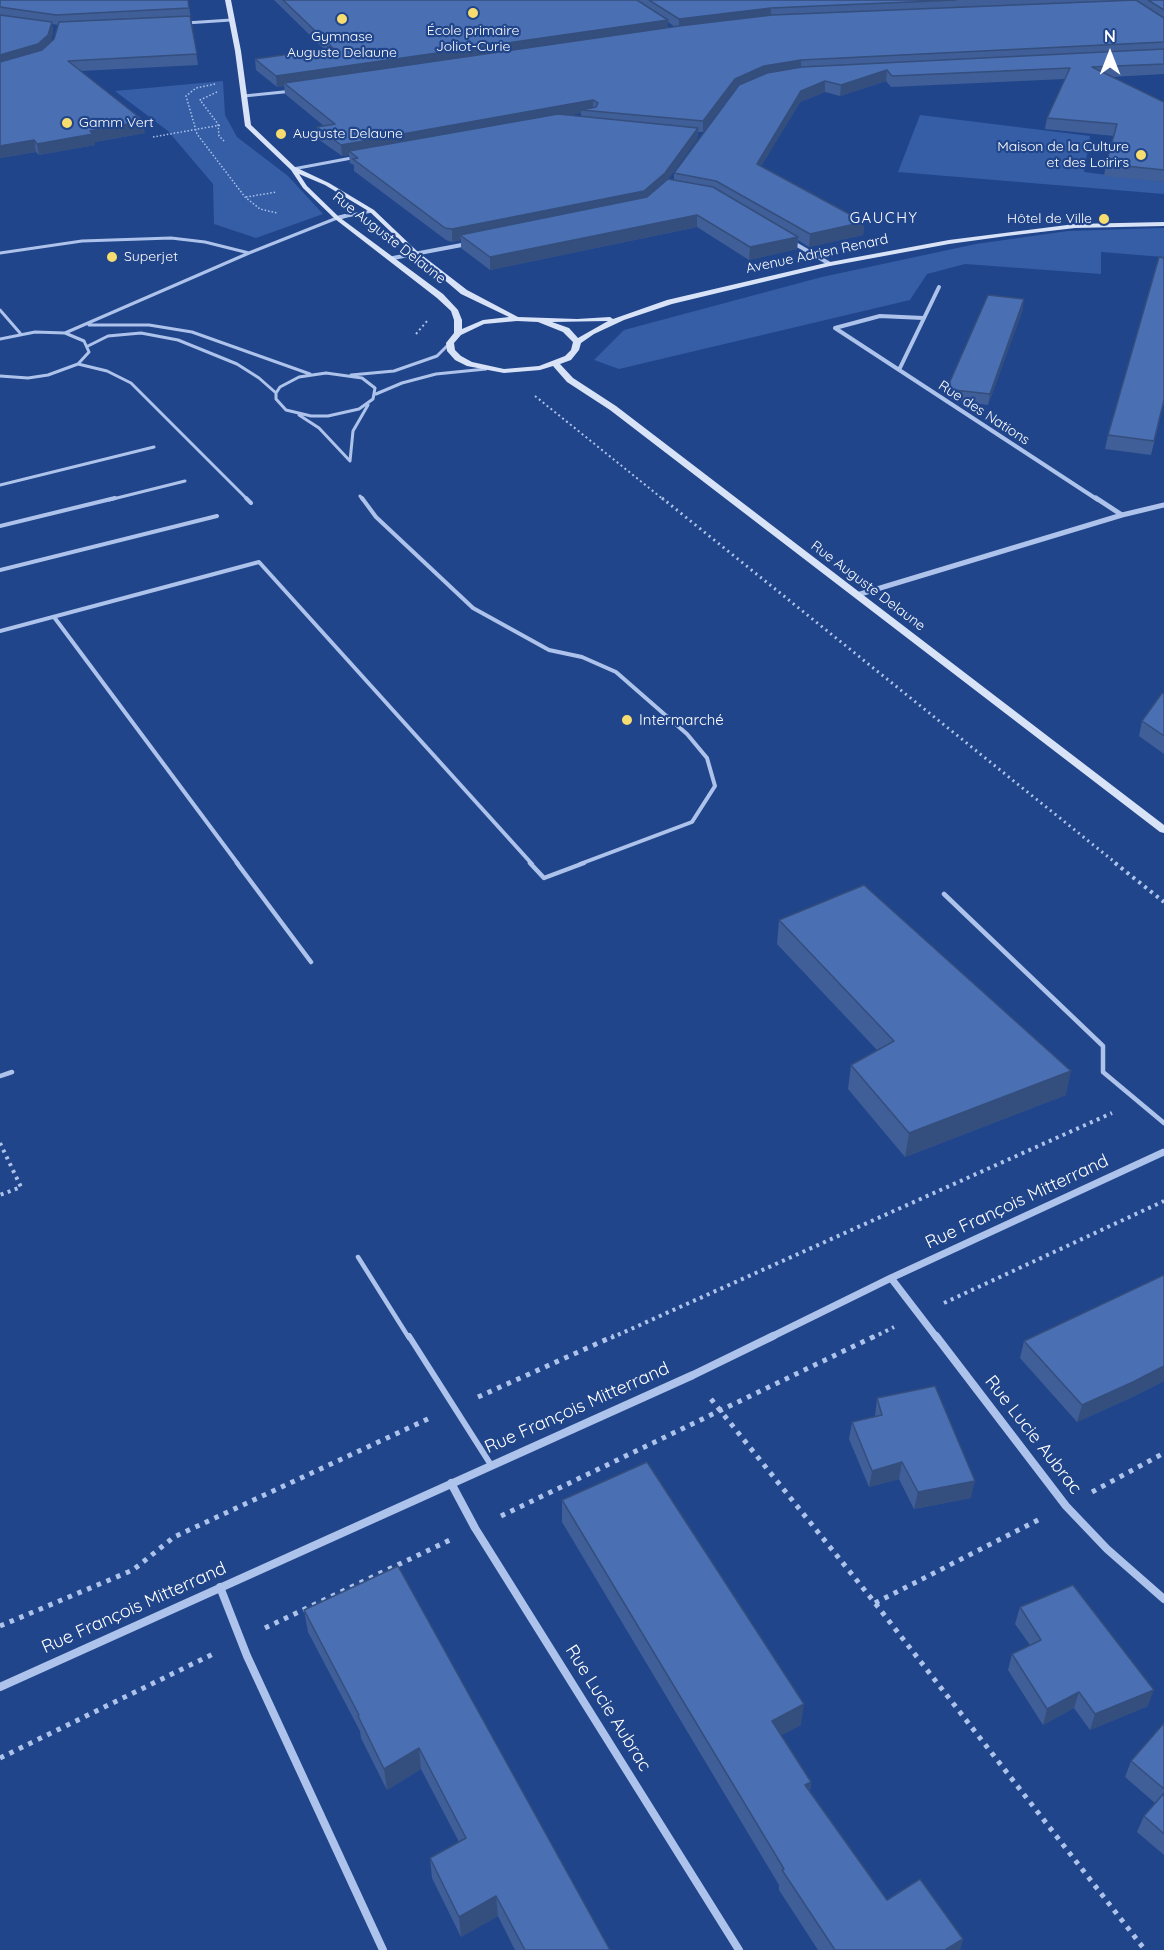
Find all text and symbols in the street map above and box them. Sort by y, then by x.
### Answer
marker: École primaire Joliot-Curie [466,6,480,20]
marker: Gymnase Auguste Delaune [335,12,349,26]
place label: École primaire Joliot-Curie [427,23,519,56]
north arrow [1080,24,1140,84]
text: N [1104,26,1116,46]
place label: Gymnase Auguste Delaune [287,29,397,62]
place label: Gamm Vert [79,115,154,131]
marker: Gamm Vert [60,116,74,130]
place label: Auguste Delaune [293,126,403,142]
marker: Auguste Delaune [274,127,288,141]
place label: Maison de la Culture et des Loirirs [997,139,1129,172]
marker: Maison de la Culture et des Loirirs [1134,148,1148,162]
street label: Rue Auguste Delaune [329,189,449,287]
district label: GAUCHY [850,209,918,227]
place label: Hôtel de Ville [1007,211,1092,227]
marker: Hôtel de Ville [1097,212,1111,226]
street label: Avenue Adrien Renard [744,231,890,277]
place label: Superjet [124,249,178,265]
marker: Superjet [105,250,119,264]
street label: Rue des Nations [935,377,1033,449]
street label: Rue Auguste Delaune [807,538,929,634]
place label: Intermarché [639,711,724,729]
marker: Intermarché [620,713,634,727]
street label: Rue François Mitterrand [922,1150,1112,1254]
street label: Rue François Mitterrand [481,1358,673,1458]
street label: Rue Lucie Aubrac [980,1371,1086,1499]
street label: Rue François Mitterrand [38,1558,230,1658]
street label: Rue Lucie Aubrac [560,1641,656,1775]

